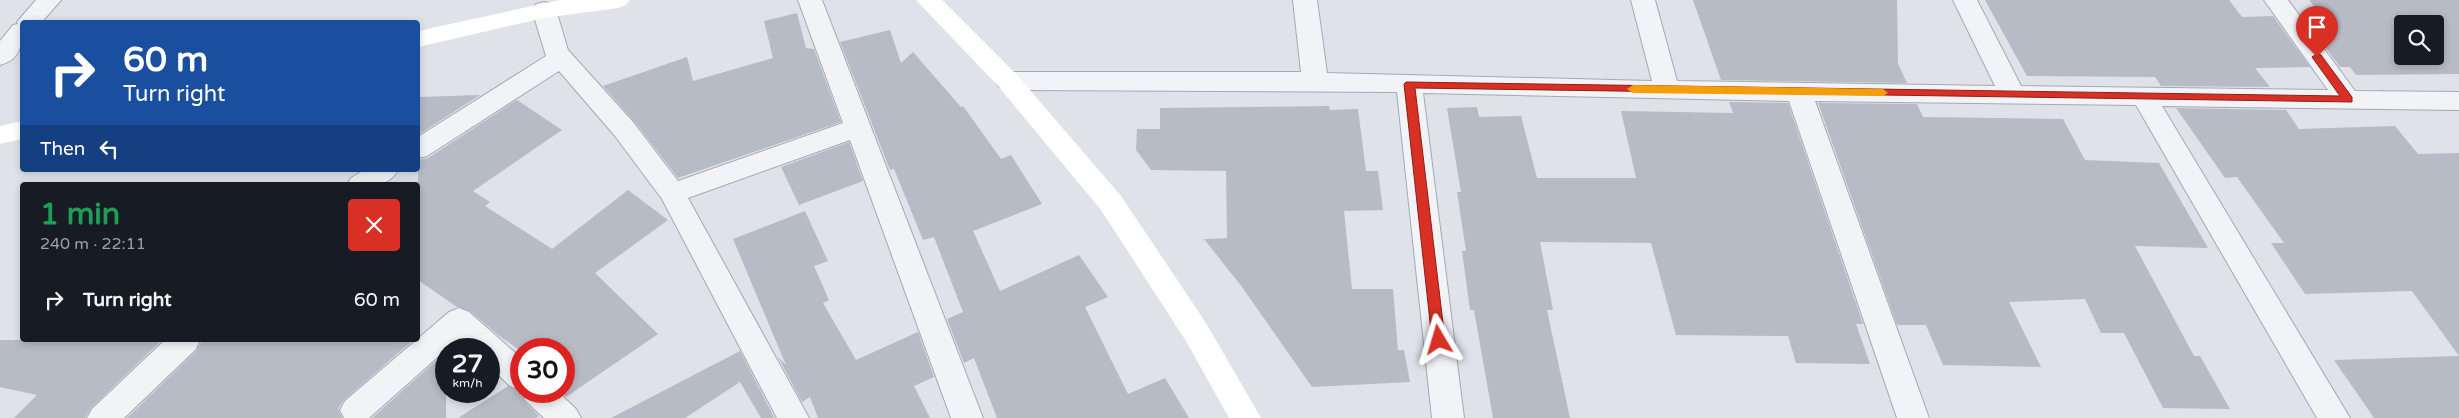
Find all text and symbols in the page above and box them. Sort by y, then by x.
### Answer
pin [2296,6,2338,57]
icon: arrive [2303,13,2331,41]
map controls [2394,15,2444,65]
button: search [2394,15,2444,65]
text: 60 m [123,39,208,81]
icon: right [40,40,105,105]
text: Turn right [123,81,225,107]
icon: left [95,135,123,163]
text: Then [40,138,85,160]
text: 1 min [40,196,120,233]
button: close [348,199,400,251]
text: 240 m · 22:11 [40,234,146,254]
icon: right [40,286,68,314]
text: Turn right [83,289,171,311]
text: 60 m [354,289,400,311]
position arrow [1412,313,1464,365]
speed limit sign: 30 [510,338,575,403]
text: 27 [452,349,483,379]
text: km/h [452,376,483,390]

